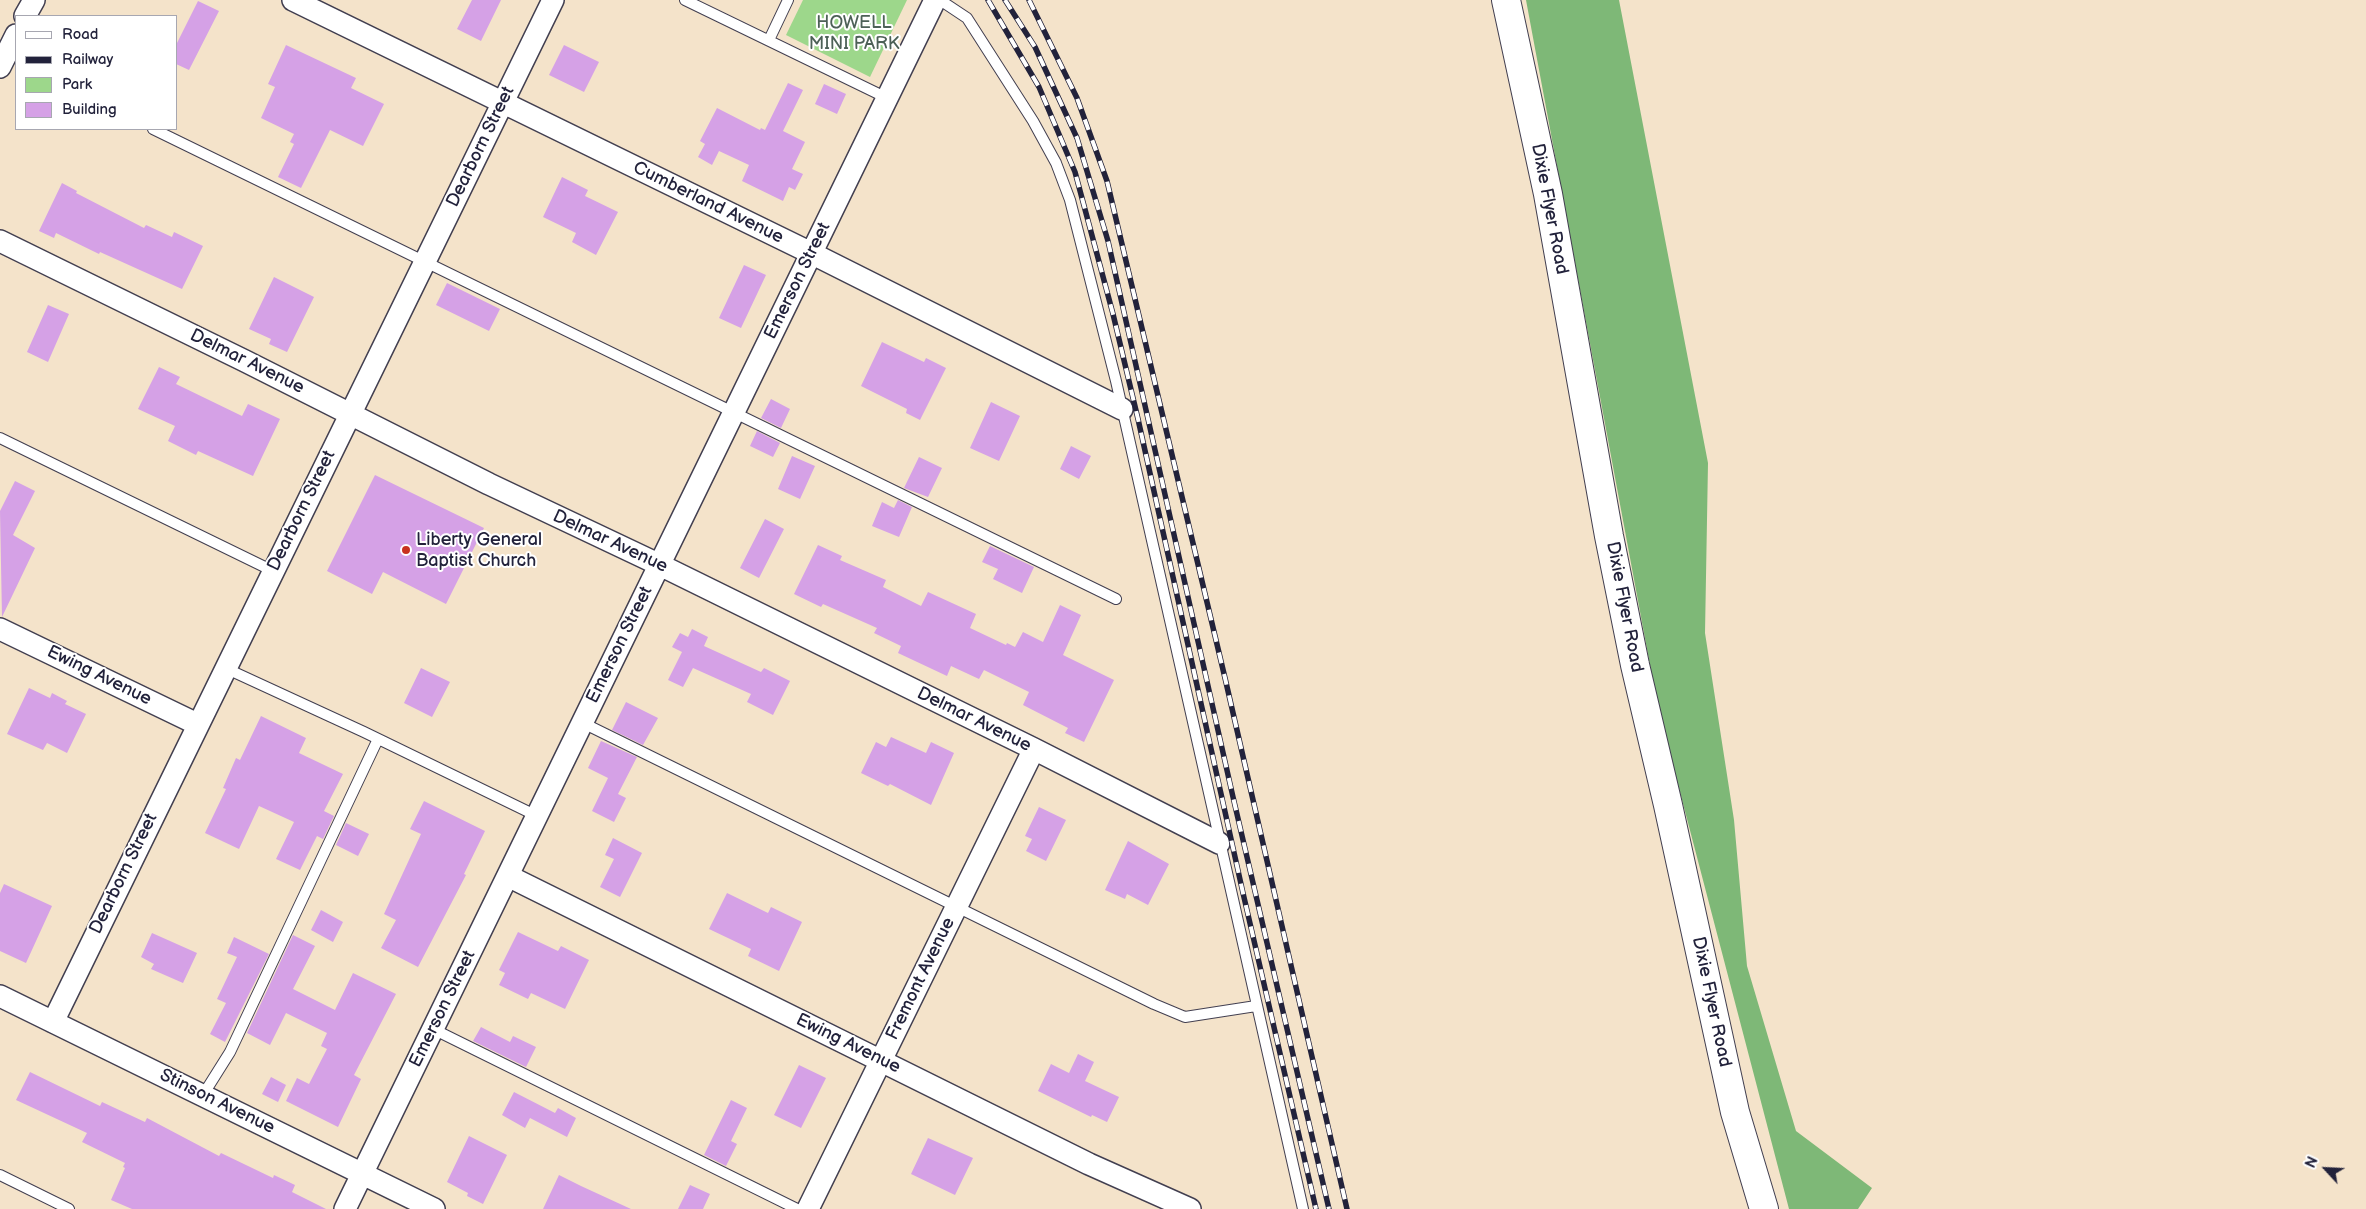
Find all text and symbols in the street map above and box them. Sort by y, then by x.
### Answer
park label: HOWELL MINI PARK [809,12,899,54]
legend [15,15,178,130]
text: Road [62,25,98,44]
text: Railway [62,50,113,69]
text: Park [62,75,92,94]
street label: Dearborn Street [442,83,520,211]
text: Building [62,100,117,119]
street label: Dixie Flyer Road [1526,142,1572,276]
street label: Cumberland Avenue [629,157,787,249]
street label: Emerson Street [760,219,836,343]
street label: Delmar Avenue [186,325,308,399]
street label: Dearborn Street [263,447,341,575]
street label: Delmar Avenue [549,506,671,578]
place label: Liberty General Baptist Church [416,529,542,572]
street label: Dixie Flyer Road [1601,540,1647,674]
marker: Liberty General Baptist Church [400,544,412,556]
street label: Emerson Street [582,583,658,707]
street label: Ewing Avenue [43,641,155,711]
street label: Delmar Avenue [913,683,1035,757]
street label: Dearborn Street [85,810,163,938]
street label: Fremont Avenue [882,914,960,1044]
street label: Dixie Flyer Road [1687,935,1735,1069]
street label: Emerson Street [405,947,481,1071]
street label: Ewing Avenue [792,1009,904,1079]
street label: Stinson Avenue [156,1065,278,1139]
north arrow [2301,1144,2351,1194]
text: N [2302,1154,2322,1171]

